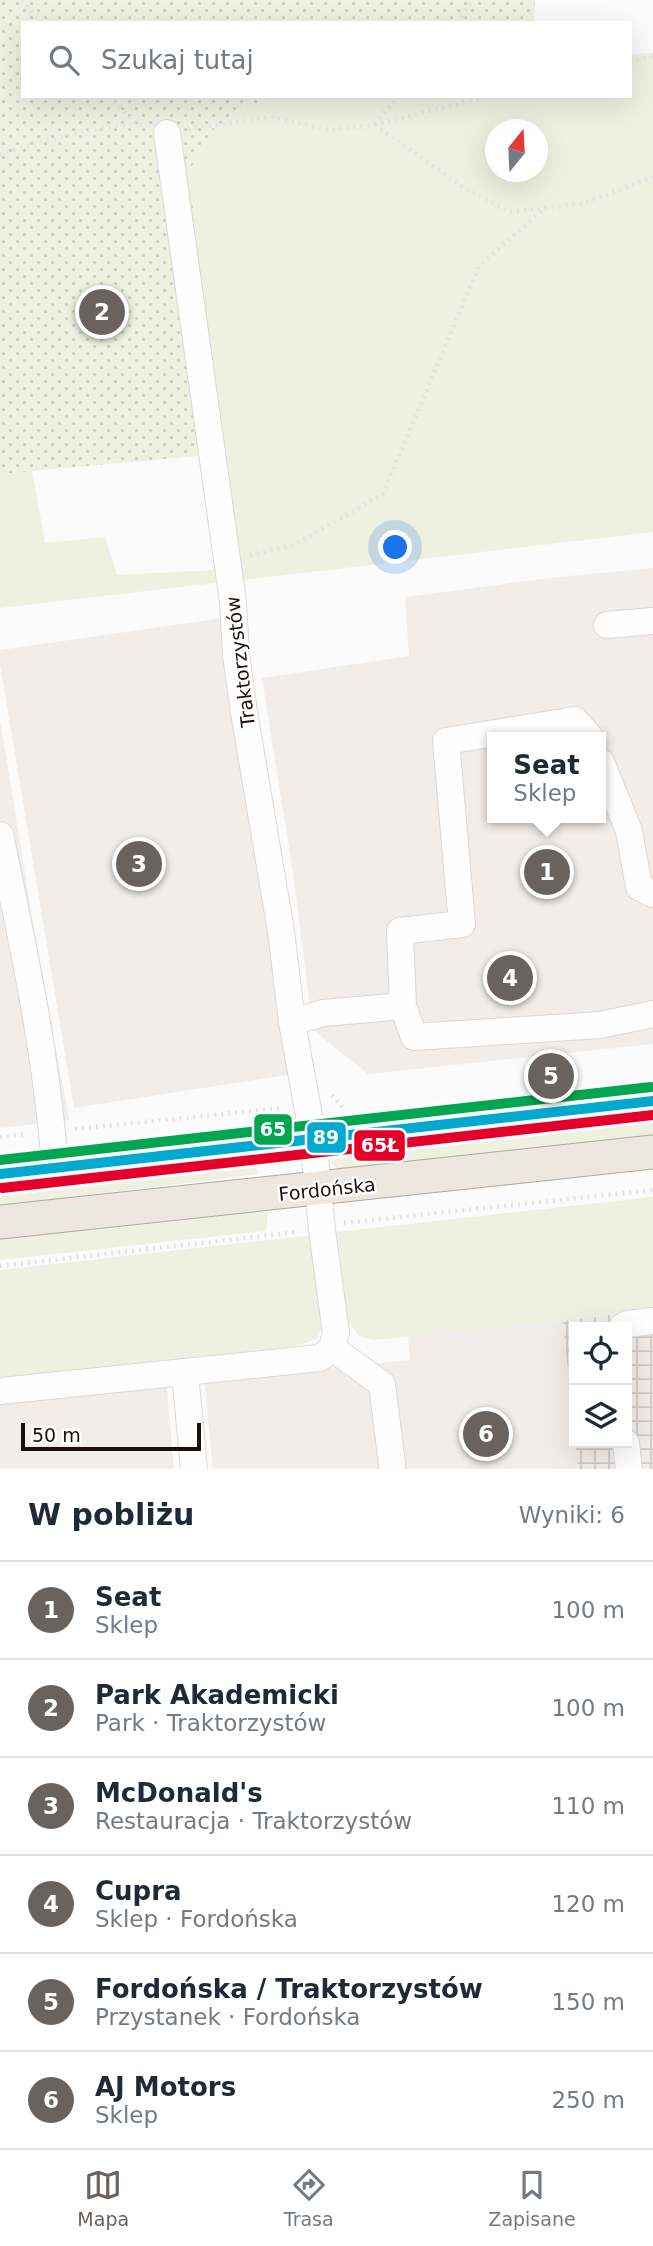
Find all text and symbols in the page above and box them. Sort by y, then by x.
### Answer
search box [21,21,632,98]
icon: search [45,41,83,79]
text: Szukaj tutaj [101,45,254,75]
north arrow [485,119,548,182]
pin: 2 [79,286,125,338]
your location [378,530,412,564]
street label: Traktorzystów [221,595,259,730]
popup [487,732,606,823]
text: Seat [513,750,580,780]
text: Sklep [513,780,576,806]
pin: 3 [116,838,162,890]
pin: 1 [524,846,570,898]
pin: 4 [487,952,533,1004]
pin: 5 [528,1050,574,1102]
line badge: 65 [253,1113,293,1146]
text: 65 [260,1118,286,1140]
line badge: 89 [306,1121,347,1154]
text: 89 [313,1126,339,1148]
line badge: 65Ł [353,1129,406,1162]
text: 65Ł [361,1134,399,1156]
street label: Fordońska [277,1173,377,1205]
map controls [569,1322,632,1448]
button: locate [569,1322,632,1385]
button: layers [569,1385,632,1448]
pin: 6 [463,1408,509,1460]
scale bar [21,1420,201,1452]
text: 50 m [32,1424,81,1446]
text: W pobliżu [28,1497,194,1532]
text: Wyniki: 6 [519,1502,625,1528]
text: Seat [95,1582,161,1612]
text: 1 [43,1597,59,1623]
text: 100 m [551,1597,625,1623]
text: Sklep [95,1612,158,1638]
text: Park Akademicki [95,1680,339,1710]
text: 2 [43,1695,59,1721]
text: 100 m [551,1695,625,1721]
text: Park · Traktorzystów [95,1710,326,1736]
text: McDonald's [95,1778,263,1808]
text: 3 [43,1793,59,1819]
text: 110 m [551,1793,625,1819]
text: Restauracja · Traktorzystów [95,1808,412,1834]
text: Cupra [95,1876,182,1906]
text: 4 [43,1891,59,1917]
text: 120 m [551,1891,625,1917]
text: Sklep · Fordońska [95,1906,298,1932]
text: Fordońska / Traktorzystów [95,1974,483,2004]
text: 5 [43,1989,59,2015]
text: 150 m [551,1989,625,2015]
text: Przystanek · Fordońska [95,2004,360,2030]
text: AJ Motors [95,2072,236,2102]
text: 6 [43,2087,59,2113]
text: 250 m [551,2087,625,2113]
text: Sklep [95,2102,158,2128]
tab: Mapa [77,2166,129,2230]
tab: Trasa [284,2166,334,2230]
tab: Zapisane [488,2166,576,2230]

